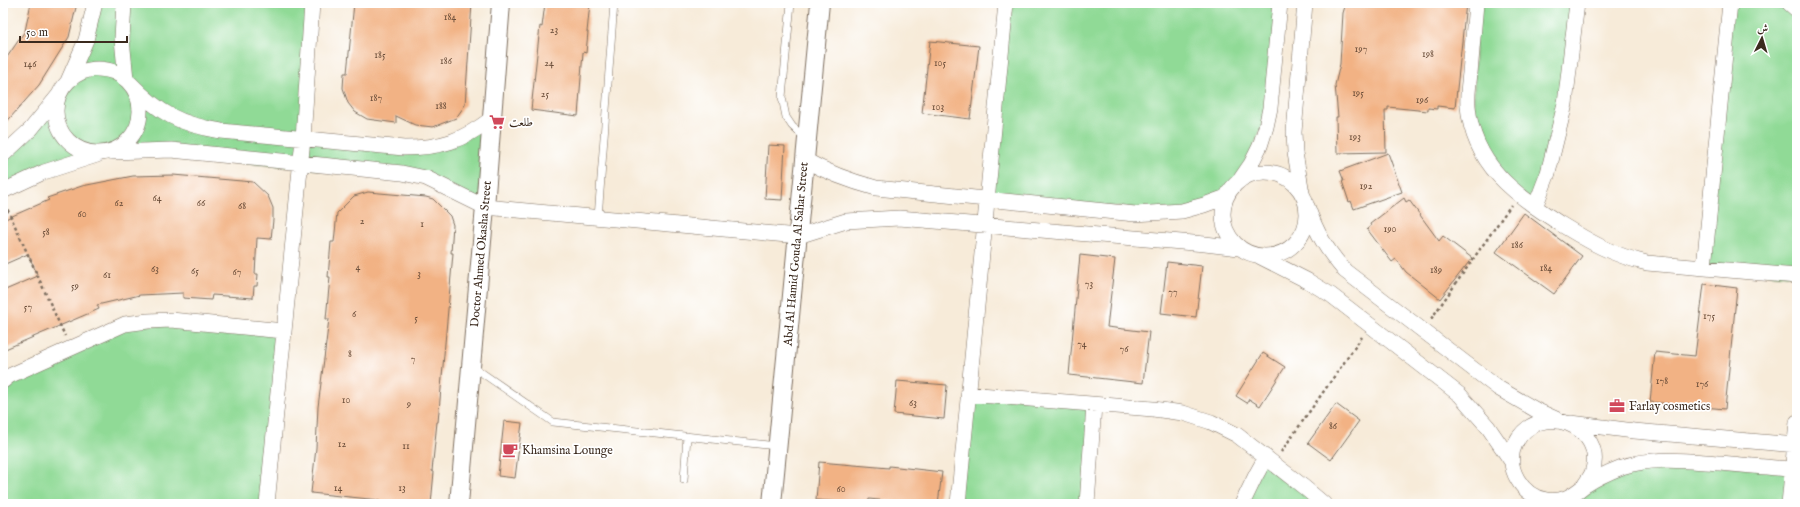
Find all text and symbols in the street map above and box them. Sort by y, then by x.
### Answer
house number: 184 [444,11,456,24]
scale bar [20,18,127,44]
north arrow [1742,18,1782,58]
text: ش [1757,22,1769,36]
house number: 23 [550,24,558,37]
text: 50 m [26,25,48,40]
house number: 197 [1355,43,1368,56]
house number: 198 [1422,48,1434,61]
house number: 185 [374,49,386,62]
house number: 186 [440,55,453,68]
house number: 24 [544,57,554,70]
house number: 105 [934,57,946,70]
house number: 146 [24,58,37,71]
house number: 195 [1352,87,1364,100]
house number: 25 [541,88,550,101]
house number: 187 [370,92,382,105]
house number: 196 [1416,94,1429,107]
house number: 188 [435,100,447,113]
house number: 103 [932,101,944,114]
supermarket icon: طلعت [488,113,506,131]
place label: طلعت [509,115,533,130]
house number: 193 [1349,131,1361,144]
street label: Abd Al Hamid Gouda Al Sahar Street [780,161,812,348]
street label: Doctor Ahmed Okasha Street [467,180,495,328]
house number: 192 [1360,180,1373,193]
house number: 64 [152,192,162,205]
house number: 62 [115,197,124,210]
house number: 66 [197,197,206,210]
house number: 68 [238,200,246,213]
house number: 60 [77,208,87,221]
house number: 2 [360,215,365,228]
house number: 1 [420,218,424,231]
house number: 190 [1383,223,1397,236]
house number: 58 [42,226,50,239]
house number: 186 [1511,239,1524,252]
house number: 4 [356,261,361,274]
house number: 184 [1540,262,1552,275]
house number: 63 [151,263,159,276]
house number: 189 [1430,264,1442,277]
house number: 65 [191,265,199,278]
house number: 67 [233,266,242,279]
house number: 3 [417,268,421,281]
house number: 61 [103,269,111,282]
house number: 73 [1085,278,1093,291]
house number: 59 [71,280,79,293]
house number: 77 [1168,286,1178,299]
house number: 57 [24,301,32,314]
house number: 6 [352,308,357,321]
house number: 175 [1703,310,1715,323]
house number: 5 [414,312,418,325]
house number: 74 [1077,338,1087,351]
house number: 76 [1120,343,1129,356]
house number: 8 [348,348,352,361]
house number: 7 [411,353,416,366]
house number: 178 [1656,375,1668,388]
house number: 176 [1696,378,1709,391]
house number: 10 [342,394,350,407]
house number: 63 [909,397,917,410]
office icon: Farlay cosmetics [1608,397,1626,415]
house number: 9 [406,398,411,411]
place label: Farlay cosmetics [1629,399,1710,414]
house number: 86 [1329,420,1338,433]
house number: 12 [338,438,347,451]
house number: 11 [402,440,410,453]
cafe icon: Khamsina Lounge [501,441,519,459]
place label: Khamsina Lounge [522,443,613,458]
house number: 14 [334,482,342,495]
house number: 13 [398,482,406,495]
house number: 60 [836,483,846,496]

